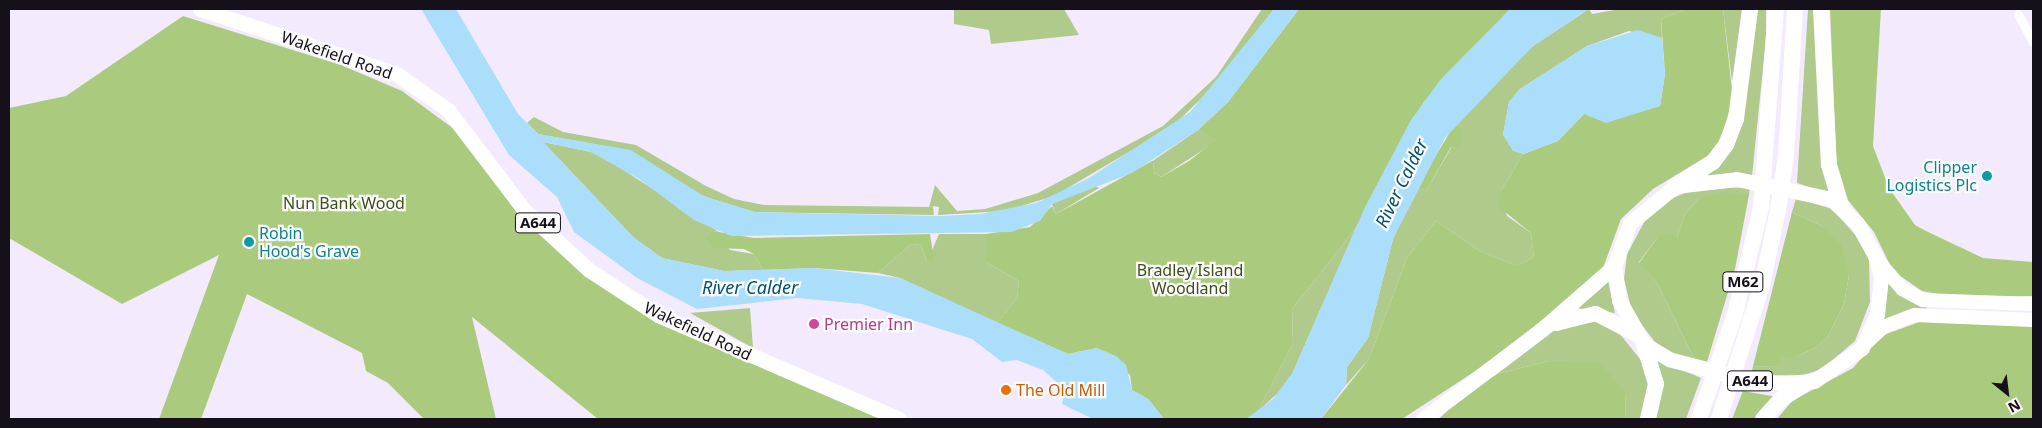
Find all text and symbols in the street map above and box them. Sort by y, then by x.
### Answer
street label: Wakefield Road [279,27,395,83]
water label: River Calder [1370,135,1432,231]
place label: Clipper Logistics Plc [1886,157,1977,195]
marker: Clipper Logistics Plc [1981,170,1993,182]
park label: Nun Bank Wood [283,193,405,213]
road number: A644 [514,210,562,236]
place label: Robin Hood's Grave [259,223,359,261]
marker: Robin Hood's Grave [243,236,255,248]
park label: Bradley Island Woodland [1137,260,1243,298]
road number: M62 [1722,270,1764,294]
water label: River Calder [702,276,798,298]
street label: Wakefield Road [641,298,755,364]
place label: Premier Inn [824,314,913,334]
marker: Premier Inn [808,318,820,330]
road number: A644 [1726,368,1774,394]
north arrow [1982,368,2032,418]
place label: The Old Mill [1016,380,1105,400]
marker: The Old Mill [1000,384,1012,396]
text: N [2005,395,2024,418]

